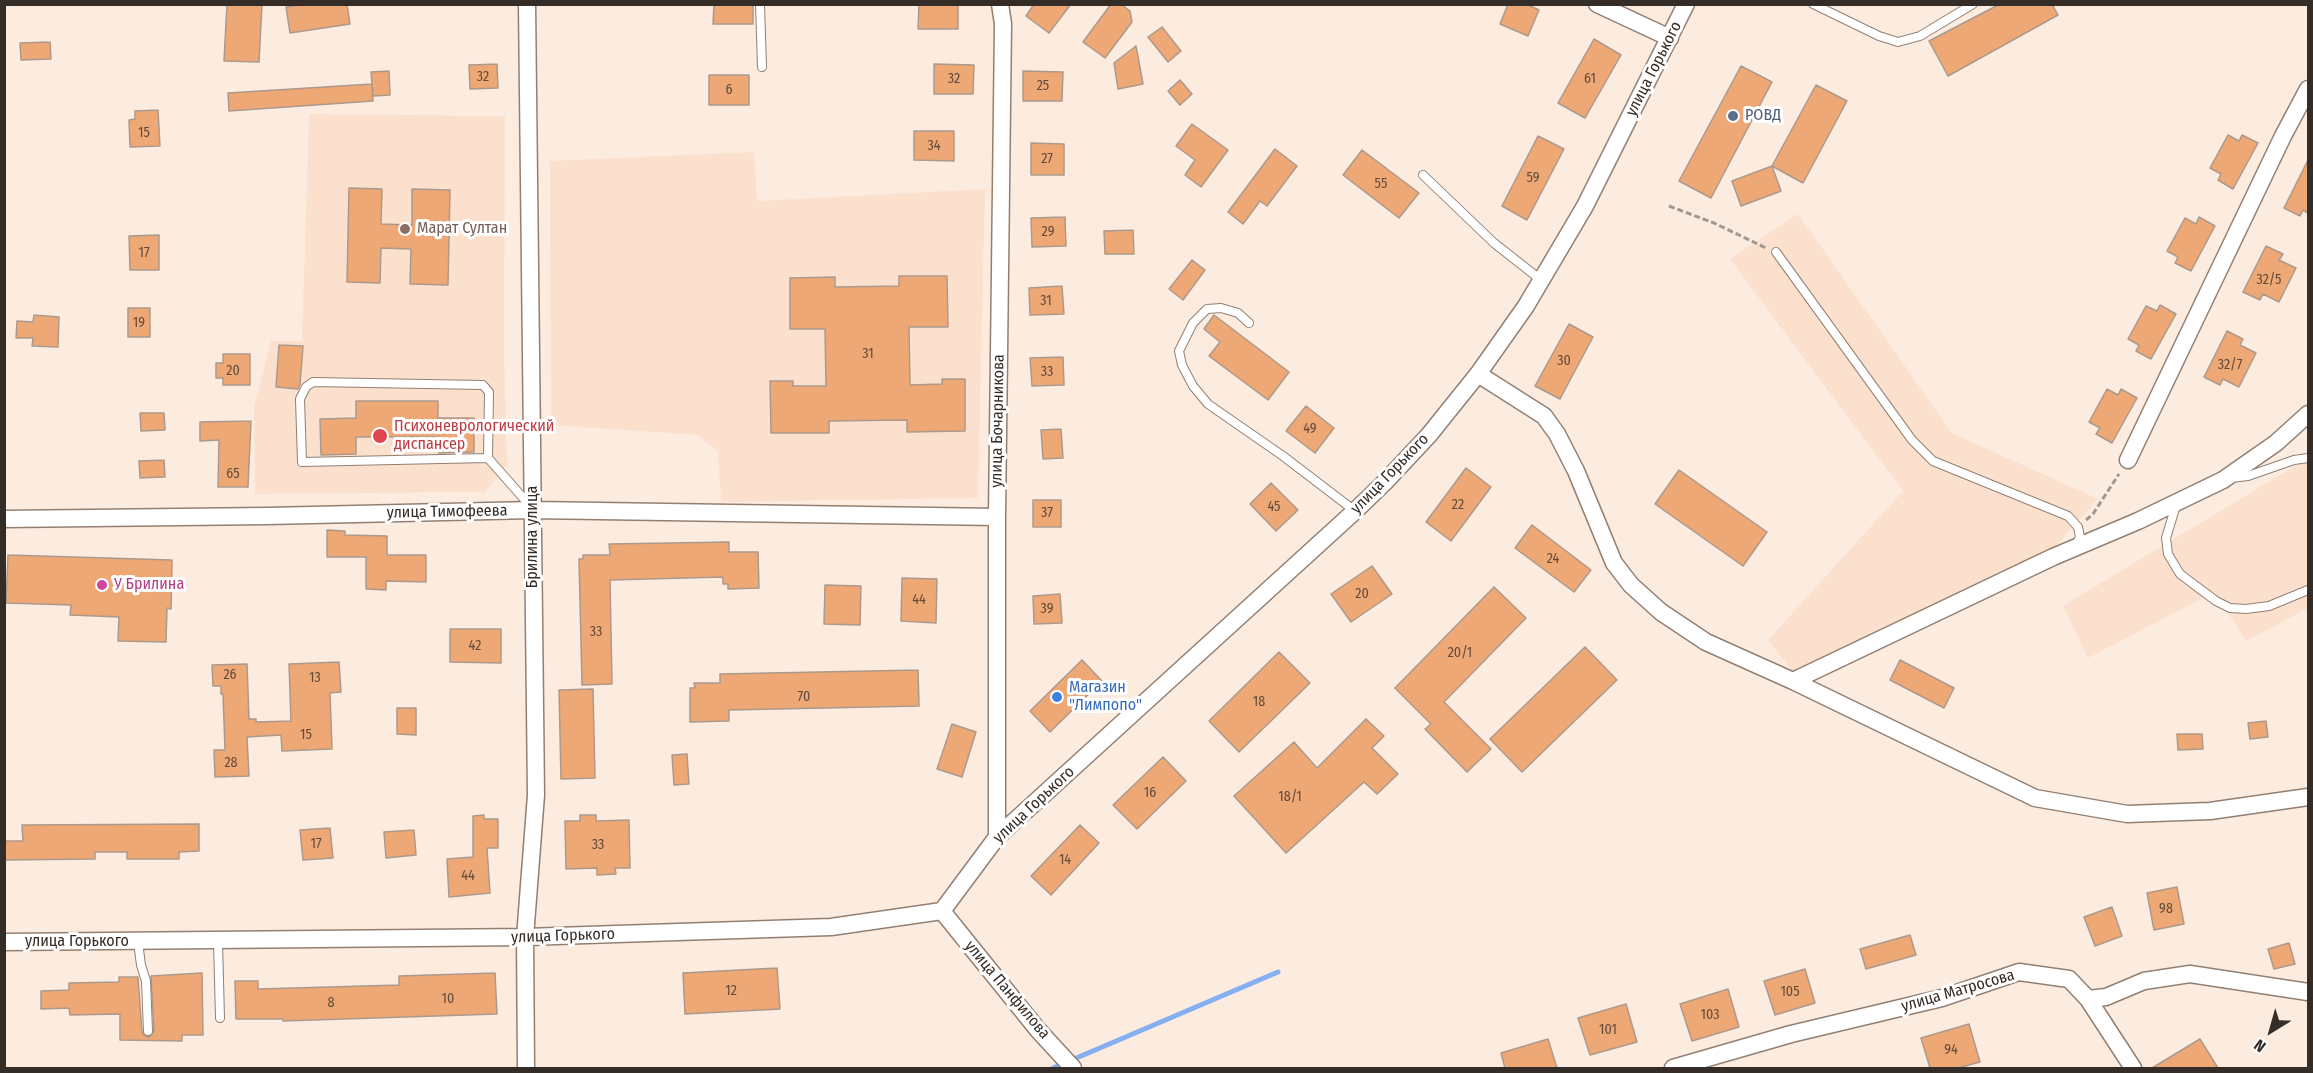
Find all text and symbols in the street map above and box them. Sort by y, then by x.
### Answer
street label: улица Горького [1622,18,1686,120]
house number: 32 [477,69,489,85]
house number: 32 [948,71,960,87]
house number: 61 [1584,71,1596,87]
house number: 25 [1037,78,1049,94]
house number: 6 [726,82,732,98]
place label: РОВД [1745,106,1781,126]
marker: РОВД [1726,109,1740,123]
house number: 15 [138,125,150,141]
house number: 34 [927,138,941,154]
house number: 27 [1041,151,1053,167]
house number: 59 [1526,170,1540,186]
house number: 55 [1375,176,1387,192]
place label: Марат Султан [417,219,507,239]
marker: Марат Султан [398,222,412,236]
house number: 29 [1042,224,1054,240]
house number: 17 [138,245,150,261]
house number: 32/5 [2256,272,2282,288]
house number: 31 [1040,293,1052,309]
house number: 19 [133,315,145,331]
house number: 31 [862,346,874,362]
house number: 30 [1557,353,1571,369]
street label: улица Бочарникова [987,354,1009,488]
house number: 32/7 [2218,357,2242,373]
house number: 20 [226,363,240,379]
house number: 33 [1041,364,1053,380]
place label: Психоневрологический диспансер [394,417,554,455]
house number: 49 [1303,421,1317,437]
marker: Психоневрологический диспансер [371,427,389,445]
street label: улица Горького [1347,430,1433,518]
house number: 65 [226,466,240,482]
street label: Брилина улица [523,486,543,588]
house number: 22 [1452,497,1464,513]
house number: 45 [1267,499,1281,515]
street label: улица Тимофеева [386,501,508,523]
house number: 37 [1041,505,1053,521]
house number: 24 [1547,551,1559,567]
place label: У Брилина [114,575,184,595]
marker: У Брилина [95,578,109,592]
house number: 20 [1355,586,1369,602]
house number: 44 [912,592,926,608]
house number: 39 [1041,601,1053,617]
house number: 33 [590,624,602,640]
house number: 42 [469,638,481,654]
house number: 20/1 [1448,645,1472,661]
house number: 26 [223,667,237,683]
house number: 13 [309,670,321,686]
place label: Магазин "Лимпопо" [1069,678,1142,716]
house number: 70 [798,689,810,705]
marker: Магазин "Лимпопо" [1050,690,1064,704]
house number: 18 [1253,694,1265,710]
house number: 15 [300,727,312,743]
house number: 28 [224,755,238,771]
street label: улица Горького [989,763,1079,847]
house number: 16 [1144,785,1156,801]
house number: 18/1 [1278,789,1302,805]
house number: 17 [310,836,322,852]
house number: 33 [592,837,604,853]
house number: 14 [1059,852,1071,868]
house number: 44 [461,868,475,884]
house number: 98 [2159,901,2173,917]
street label: улица Горького [511,925,615,947]
street label: улица Горького [25,932,129,952]
street label: улица Панфилова [960,937,1054,1043]
street label: улица Матросова [1899,966,2017,1016]
house number: 12 [725,983,737,999]
house number: 105 [1780,984,1800,1000]
house number: 10 [442,991,454,1007]
house number: 8 [328,995,334,1011]
north arrow [2241,1001,2301,1061]
house number: 103 [1701,1007,1719,1023]
house number: 101 [1599,1022,1617,1038]
text: N [2250,1035,2269,1056]
house number: 94 [1944,1042,1958,1058]

